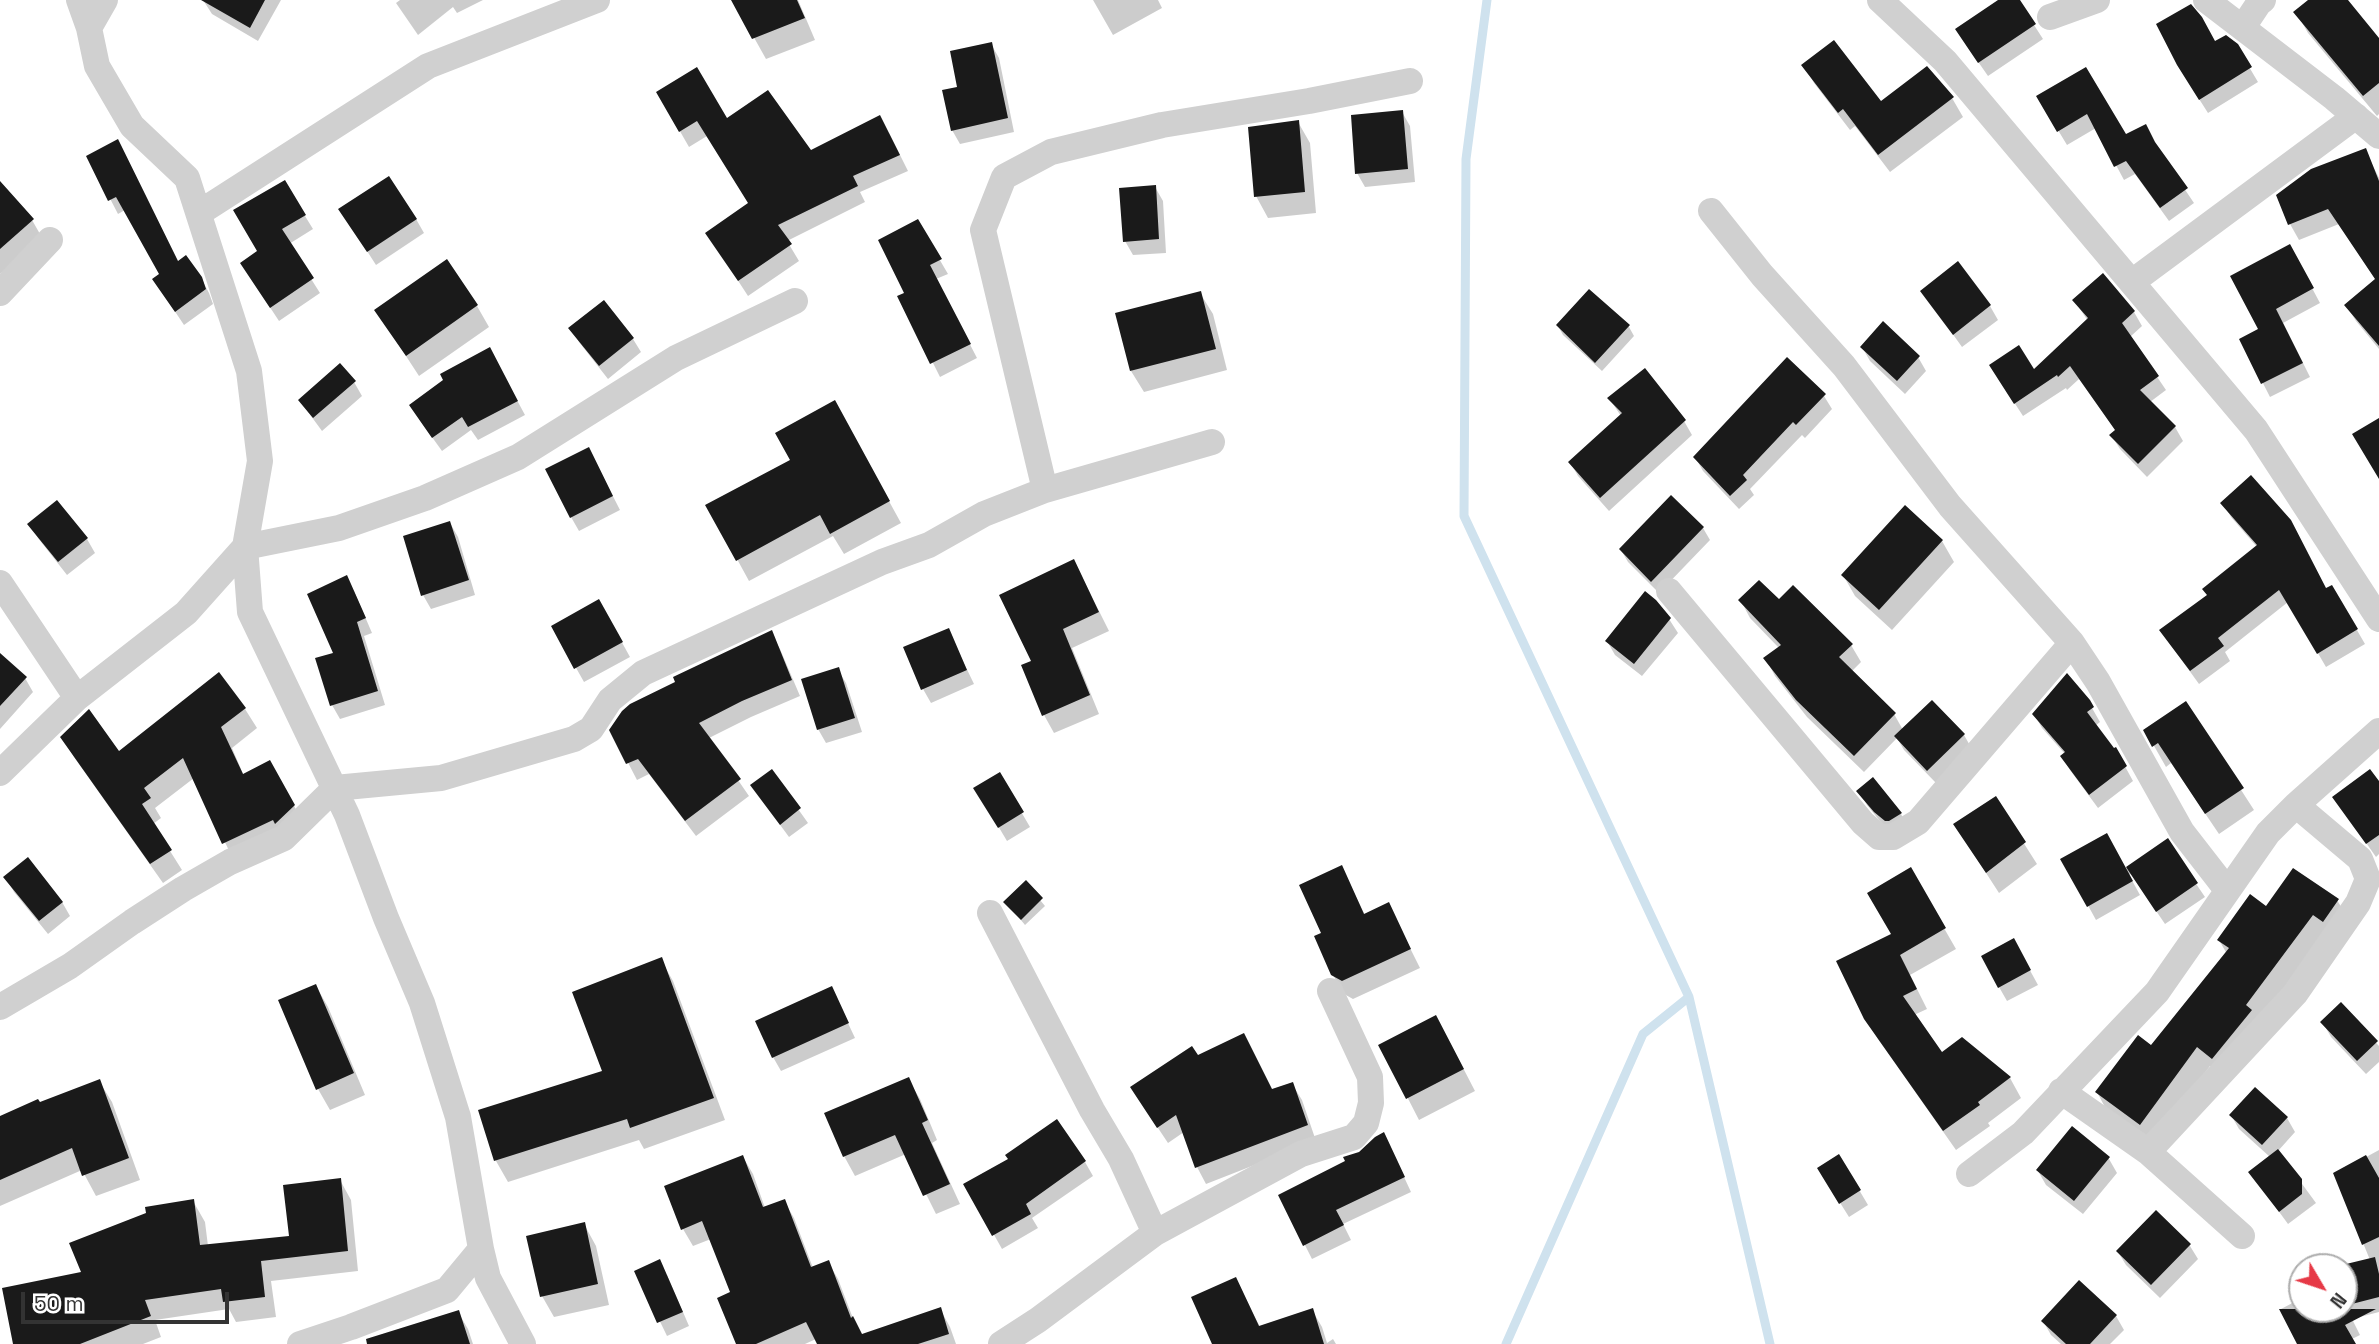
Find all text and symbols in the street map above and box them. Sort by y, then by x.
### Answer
north arrow [2288,1253,2358,1323]
scale bar [24,1278,233,1322]
text: N [2324,1287,2352,1313]
text: 50 m [34,1290,84,1317]

